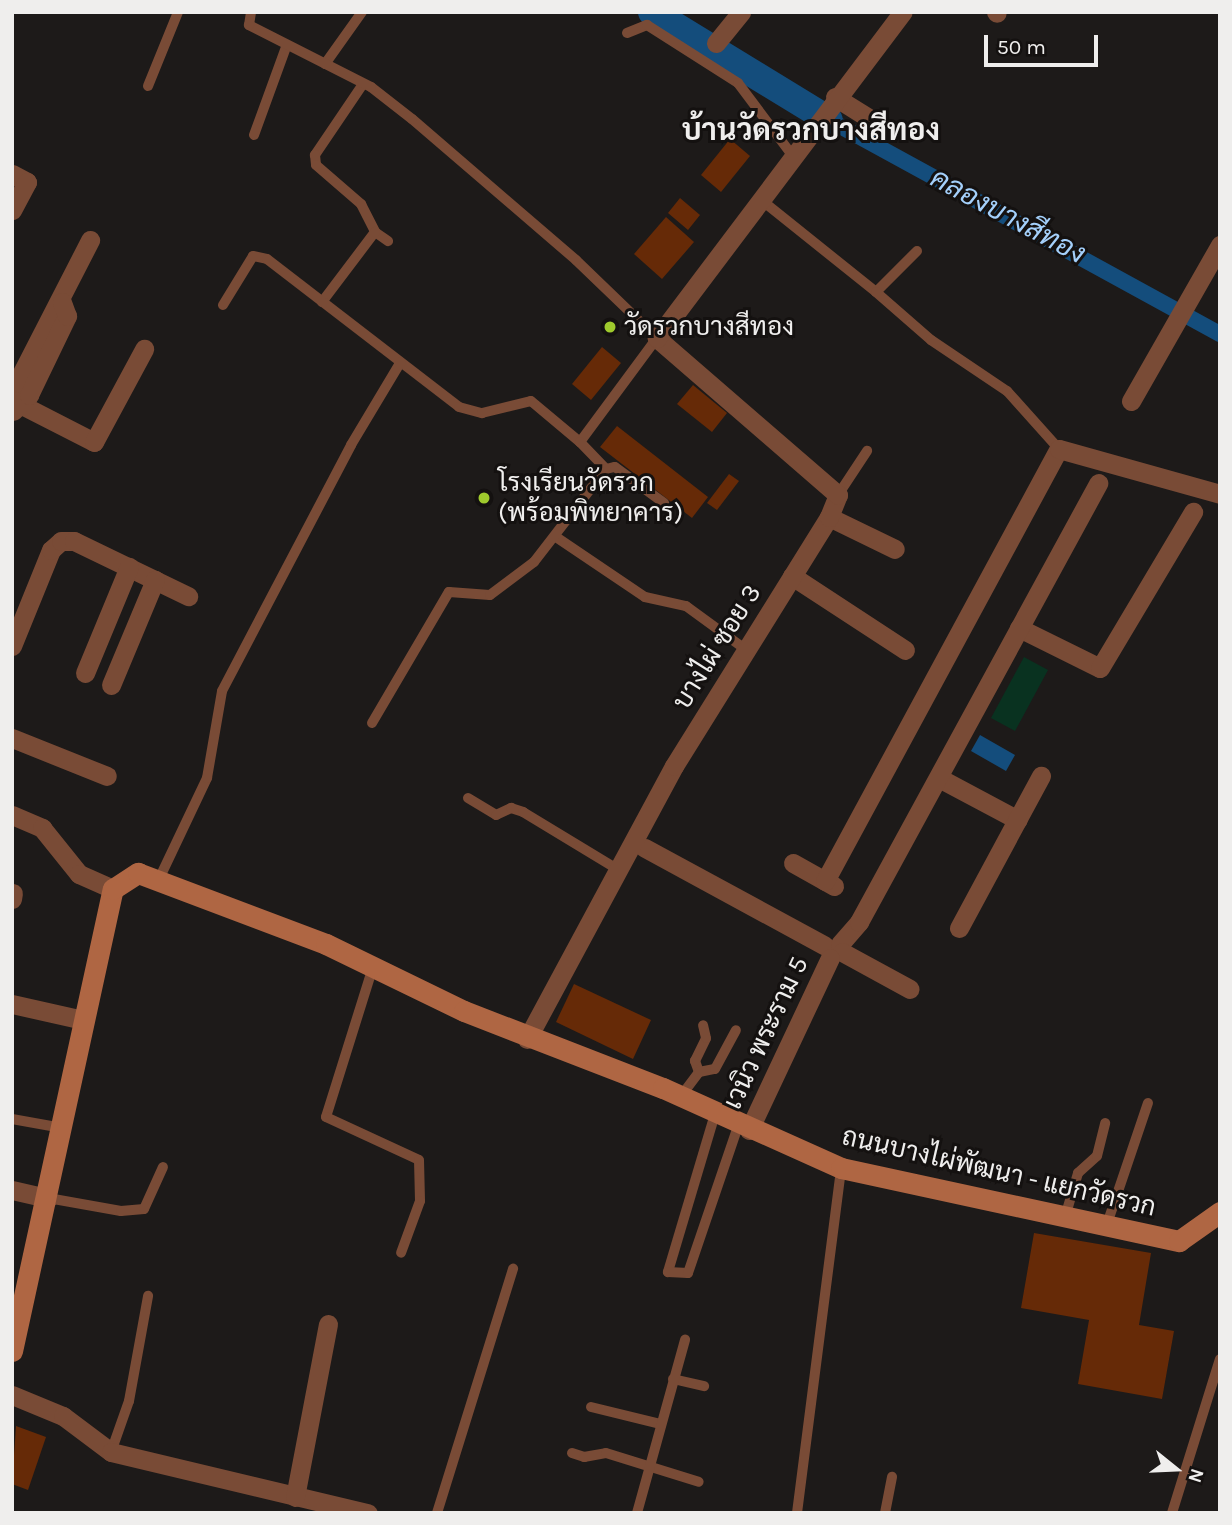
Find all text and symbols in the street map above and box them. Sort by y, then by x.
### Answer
scale bar [987,21,1101,65]
text: 50 m [997,35,1046,59]
district label: บ้านวัดรวกบางสีทอง [682,112,940,148]
water label: คลองบางสีทอง [925,161,1091,271]
place label: วัดรวกบางสีทอง [624,311,794,343]
marker: วัดรวกบางสีทอง [602,319,618,335]
place label: โรงเรียนวัดรวก (พร้อมพิทยาคาร) [498,467,683,528]
marker: โรงเรียนวัดรวก (พร้อมพิทยาคาร) [476,490,492,506]
street label: บางไผ่ ซอย 3 [666,579,768,715]
street label: เวนิว พระราม 5 [717,952,815,1114]
street label: ถนนบางไผ่พัฒนา - แยกวัดรวก [839,1121,1159,1223]
north arrow [1141,1434,1211,1504]
text: N [1183,1466,1209,1485]

